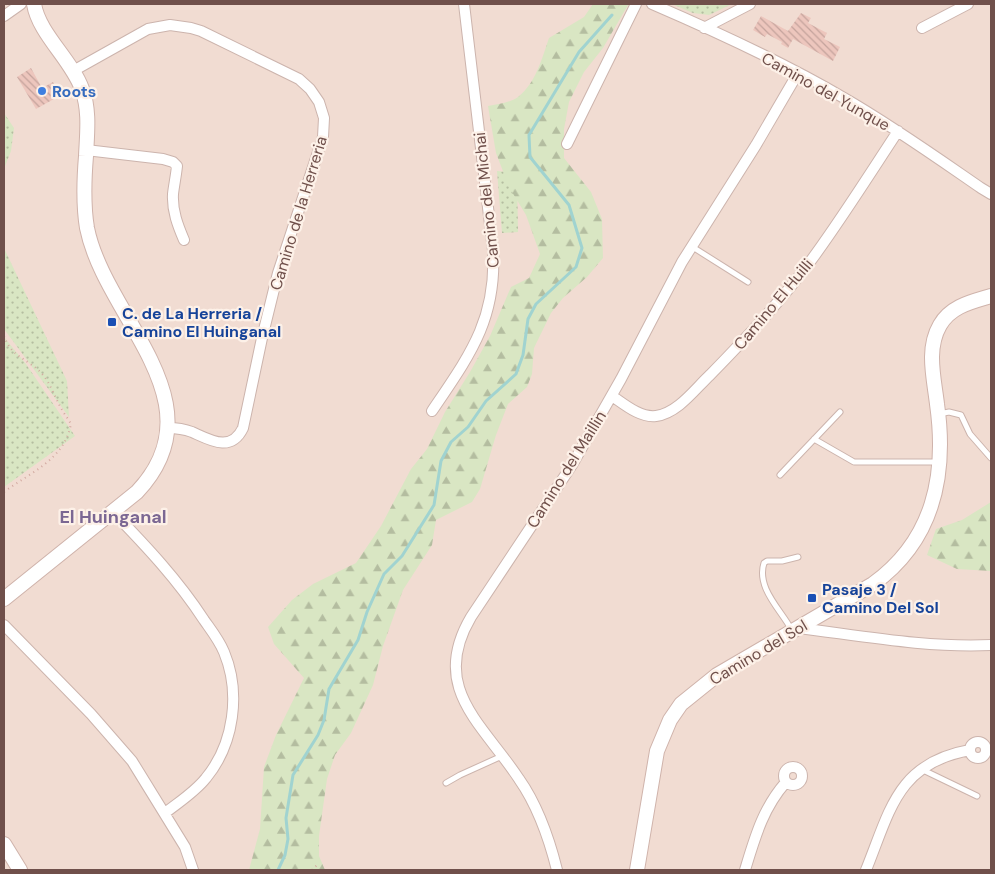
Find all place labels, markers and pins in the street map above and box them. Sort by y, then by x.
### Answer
place label: Roots [52,81,96,102]
marker: Roots [36,85,48,97]
place label: C. de La Herreria / Camino El Huinganal [122,303,281,342]
marker: C. de La Herreria / Camino El Huinganal [106,316,118,328]
place label: Pasaje 3 / Camino Del Sol [822,579,939,618]
marker: Pasaje 3 / Camino Del Sol [806,592,818,604]

